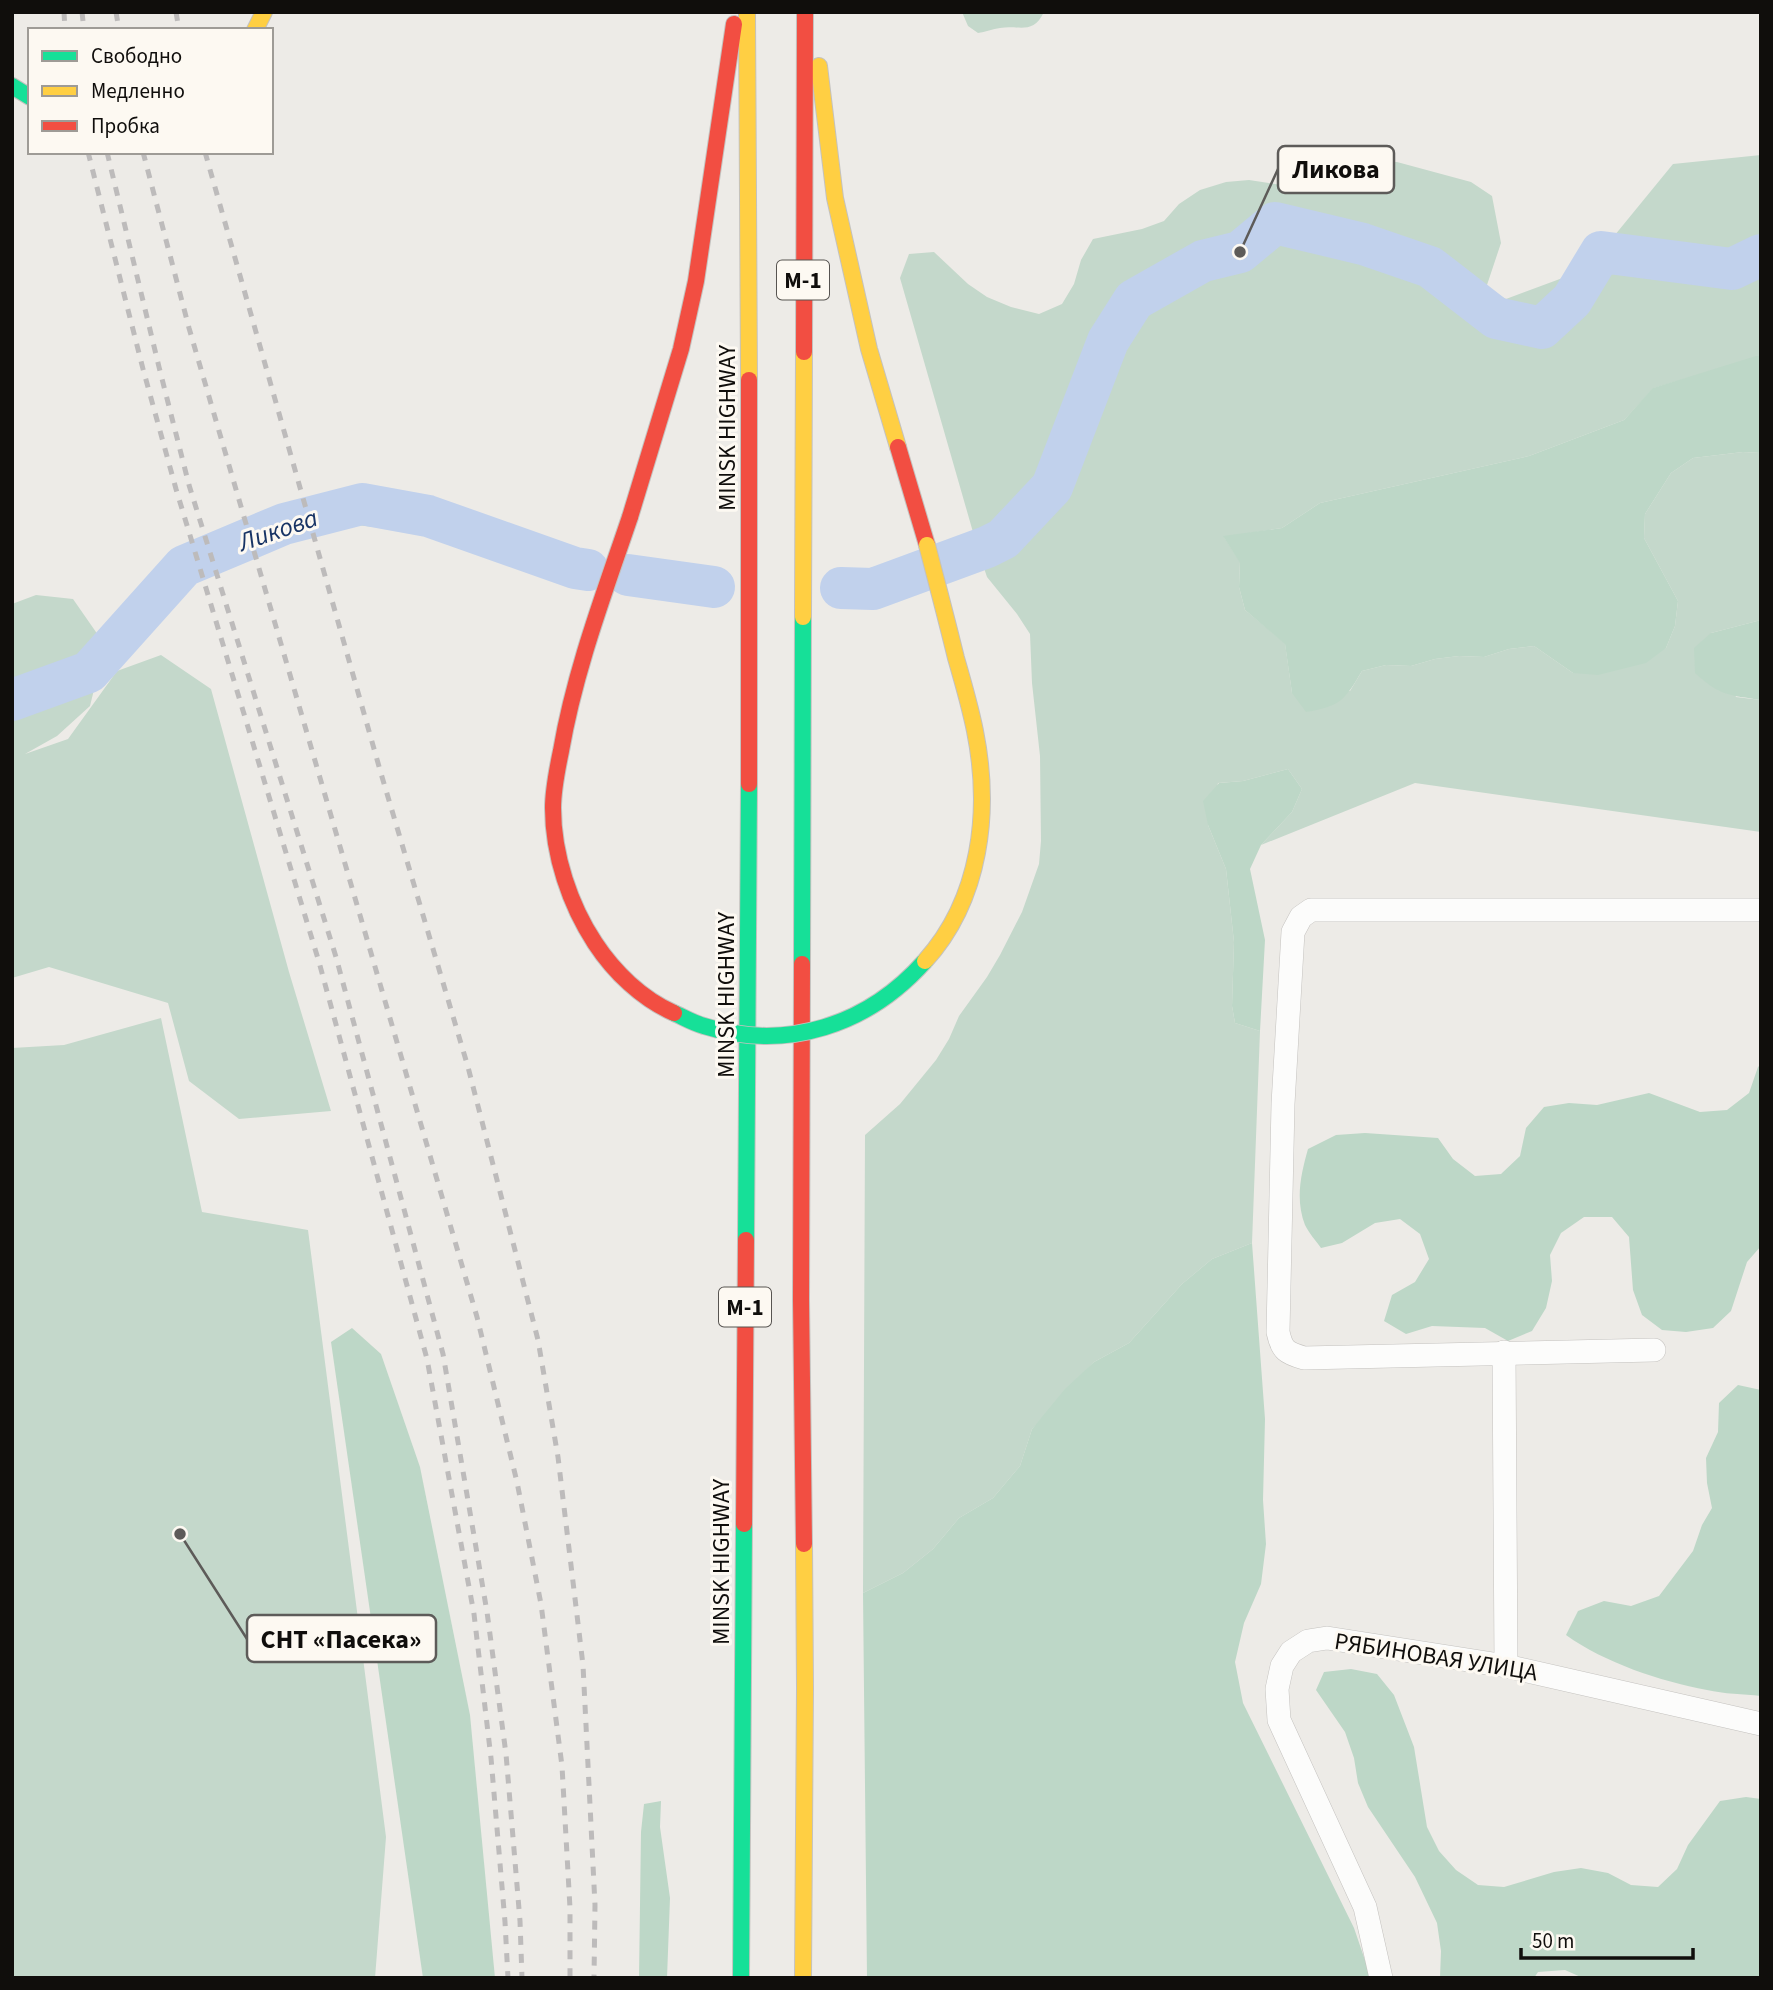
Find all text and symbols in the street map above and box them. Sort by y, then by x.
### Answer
legend [28,28,273,154]
text: Свободно [91,41,182,71]
text: Медленно [91,76,185,106]
text: Пробка [91,111,160,141]
callout: Ликова [1278,146,1394,193]
text: Ликова [1291,151,1380,188]
road number: М-1 [777,260,829,300]
street label: MINSK HIGHWAY [710,344,745,511]
water label: Ликова [231,499,323,561]
street label: MINSK HIGHWAY [709,911,744,1078]
road number: М-1 [719,1288,771,1326]
street label: MINSK HIGHWAY [704,1478,739,1645]
callout: СНТ «Пасека» [247,1615,436,1662]
text: СНТ «Пасека» [261,1621,421,1658]
street label: РЯБИНОВАЯ УЛИЦА [1332,1624,1540,1690]
scale bar [1521,1916,1692,1960]
text: 50 m [1532,1926,1574,1956]

